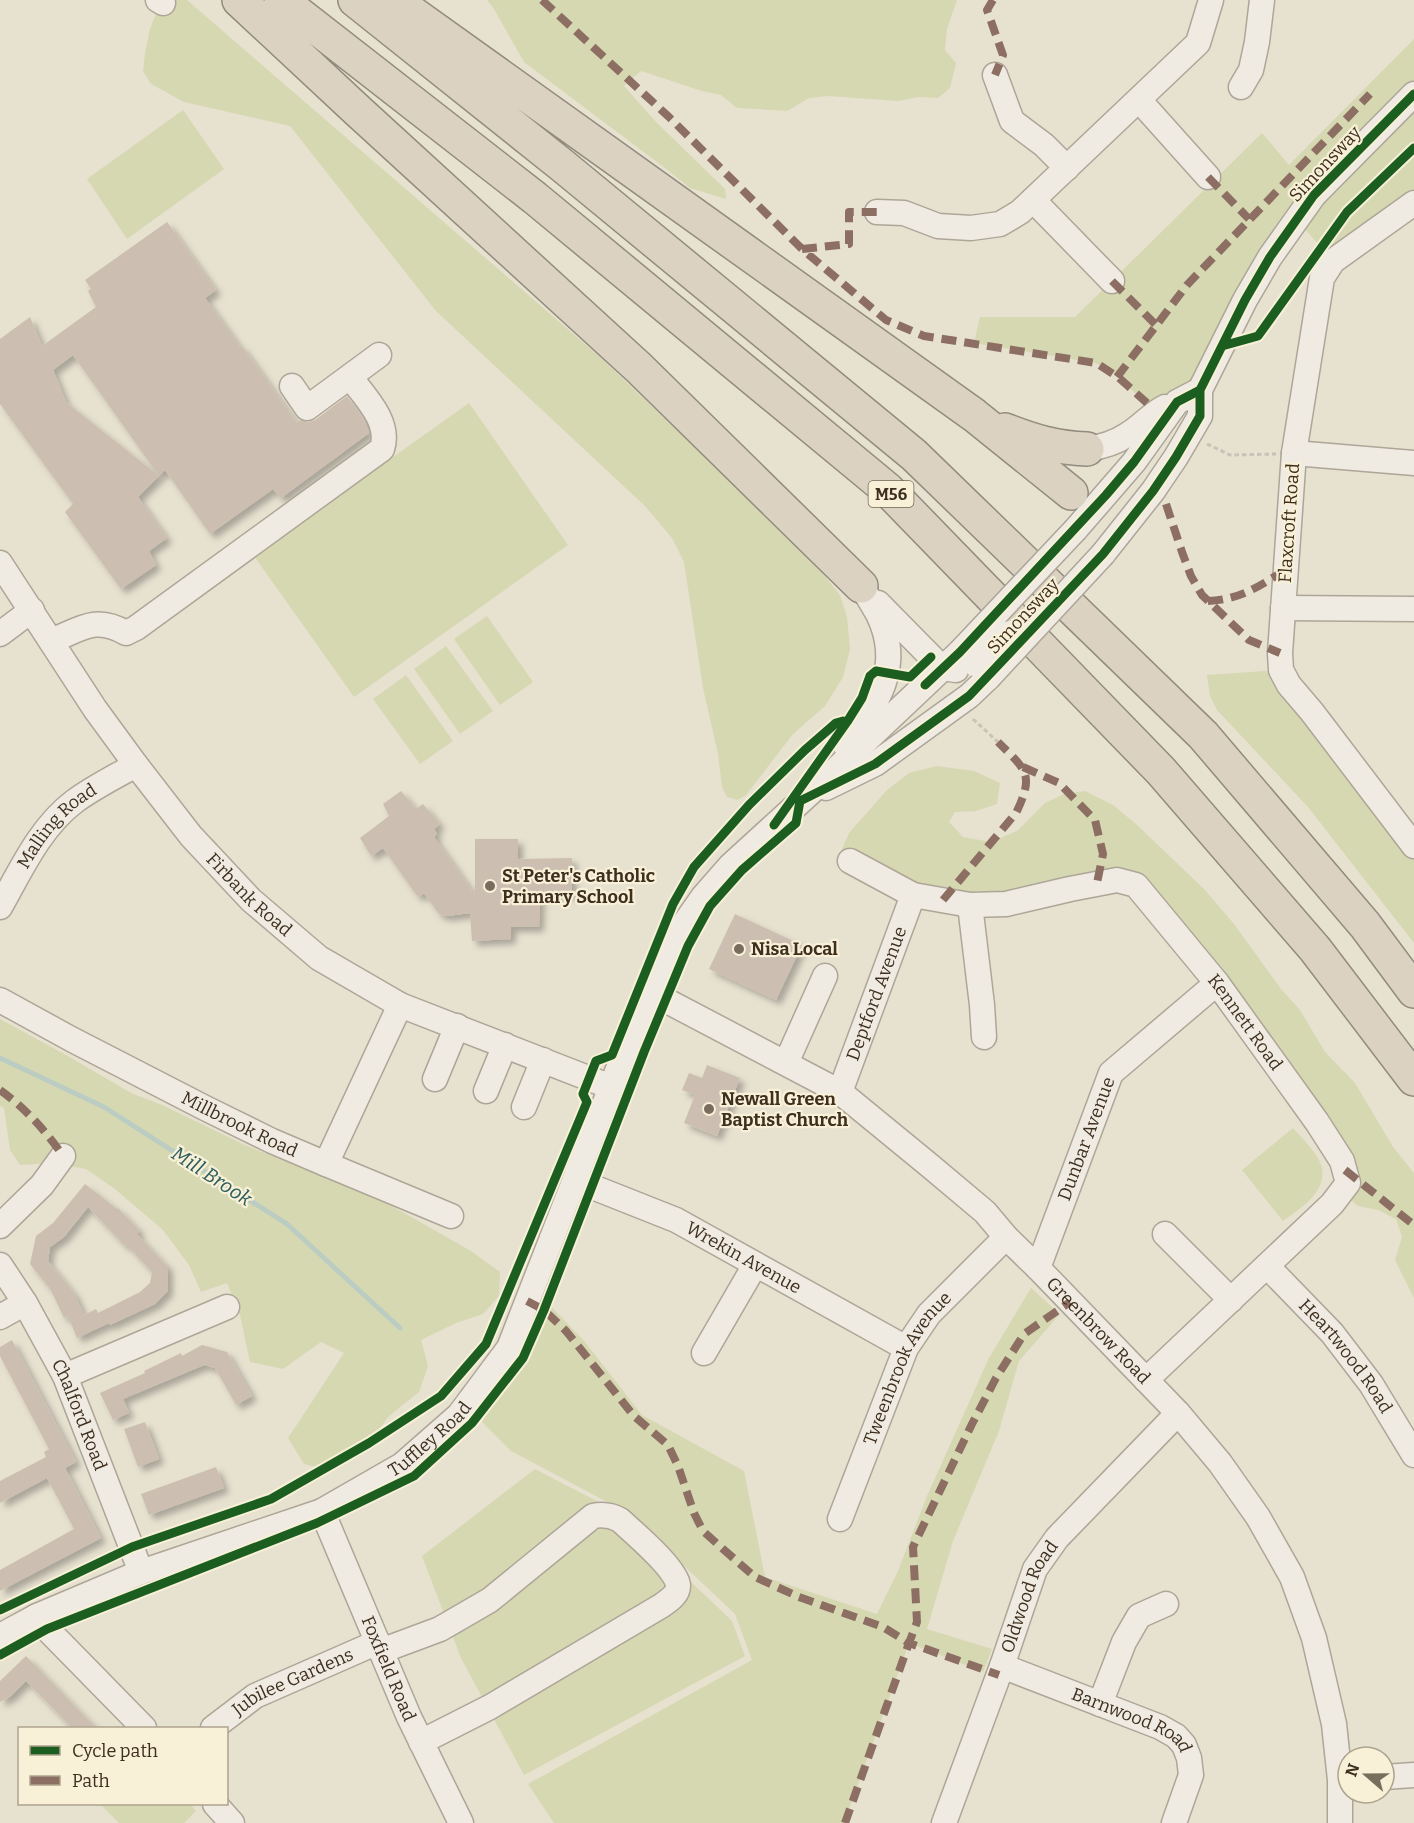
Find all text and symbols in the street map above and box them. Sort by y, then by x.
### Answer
street label: Simonsway [1284,121,1366,206]
street label: Flaxcroft Road [1274,462,1304,584]
road number: M56 [868,481,914,507]
street label: Simonsway [982,573,1064,658]
street label: Malling Road [12,778,101,873]
street label: Firbank Road [202,848,297,941]
place label: St Peter's Catholic Primary School [502,865,655,908]
marker: St Peter's Catholic Primary School [483,879,497,893]
street label: Deptford Avenue [842,923,911,1064]
place label: Nisa Local [751,938,838,960]
marker: Nisa Local [732,942,746,956]
street label: Kennett Road [1203,969,1287,1075]
street label: Dunbar Avenue [1053,1074,1120,1204]
street label: Millbrook Road [178,1087,301,1162]
place label: Newall Green Baptist Church [721,1088,849,1131]
marker: Newall Green Baptist Church [702,1102,716,1116]
water label: Mill Brook [167,1141,257,1211]
street label: Wrekin Avenue [682,1217,805,1299]
street label: Greenbrow Road [1042,1272,1155,1389]
street label: Tweenbrook Avenue [859,1287,956,1448]
street label: Heartwood Road [1294,1294,1397,1418]
street label: Chalford Road [47,1355,112,1474]
street label: Tuffley Road [384,1397,476,1482]
street label: Oldwood Road [996,1536,1063,1656]
street label: Foxfield Road [357,1613,421,1725]
street label: Jubilee Gardens [227,1643,357,1721]
street label: Barnwood Road [1068,1683,1197,1756]
legend [18,1727,228,1805]
text: Cycle path [72,1740,158,1762]
north arrow [1336,1745,1396,1805]
text: N [1341,1761,1363,1779]
text: Path [72,1770,110,1792]

